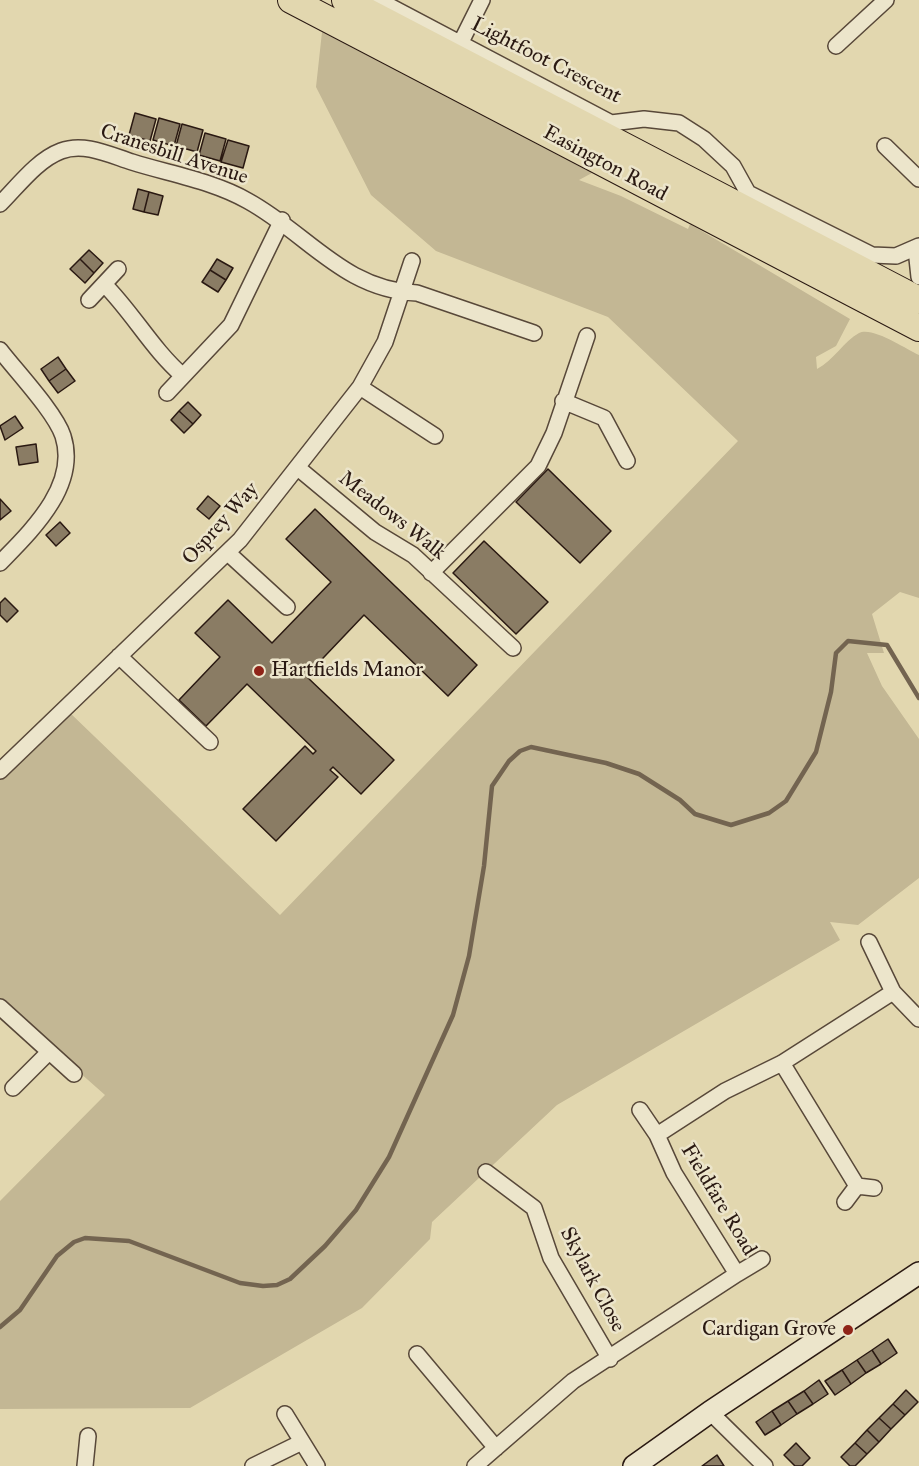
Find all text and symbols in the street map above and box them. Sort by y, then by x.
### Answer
street label: Lightfoot Crescent [467,12,625,110]
street label: Cranesbill Avenue [97,119,251,191]
street label: Easington Road [538,121,672,207]
street label: Meadows Walk [333,466,451,566]
street label: Osprey Way [177,478,265,570]
place label: Hartfields Manor [271,658,423,684]
marker: Hartfields Manor [252,664,266,678]
street label: Fieldfare Road [675,1140,761,1260]
street label: Skylark Close [554,1223,630,1337]
place label: Cardigan Grove [702,1317,836,1343]
marker: Cardigan Grove [841,1323,855,1337]

